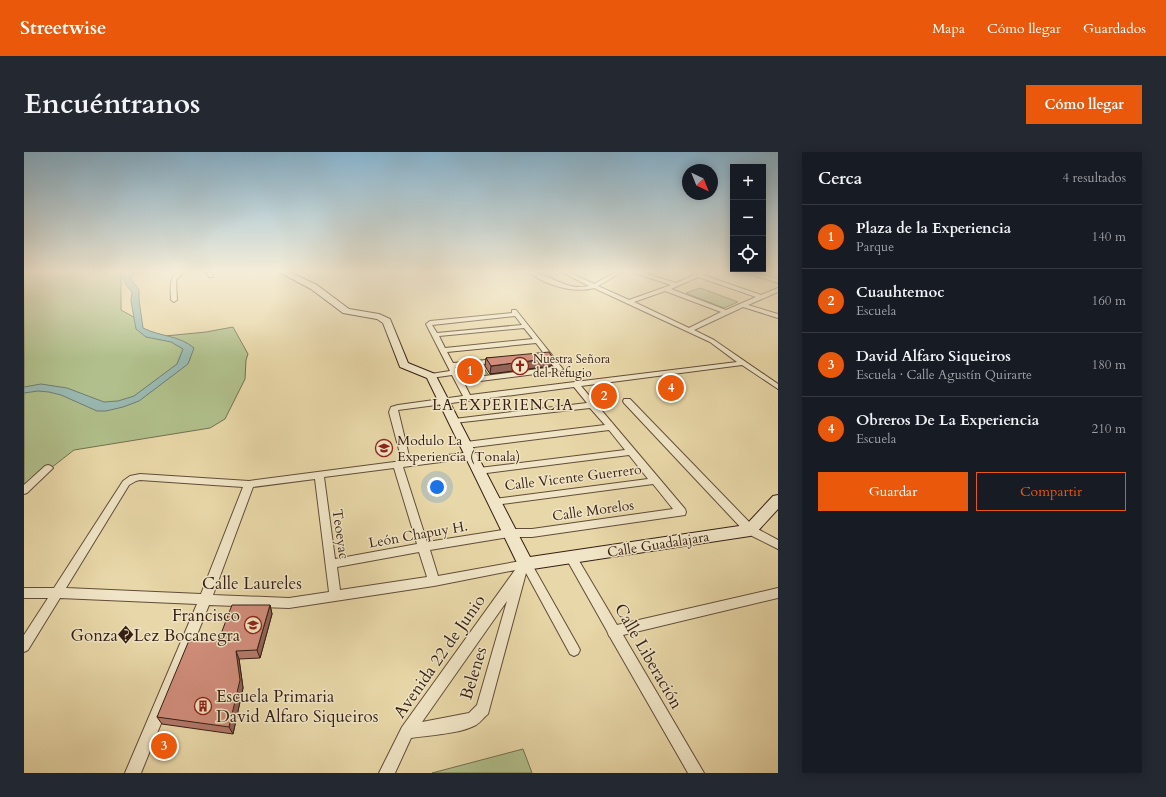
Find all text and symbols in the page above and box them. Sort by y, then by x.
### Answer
text: Streetwise [20,15,107,41]
text: Mapa [932,19,965,38]
text: Cómo llegar [987,19,1061,38]
text: Guardados [1083,19,1146,38]
text: Encuéntranos [24,85,200,123]
button: Cómo llegar [1026,85,1142,124]
north arrow [682,164,718,200]
map controls [730,164,766,272]
button: + [730,164,766,200]
text: Cerca [818,167,862,190]
text: 4 resultados [1062,169,1126,187]
button: − [730,200,766,236]
text: Plaza de la Experiencia [856,218,1011,238]
text: 1 [828,228,834,246]
text: 140 m [1092,228,1126,246]
button: locate [730,236,766,272]
text: Parque [856,238,894,256]
text: Cuauhtemoc [856,282,945,302]
text: 2 [828,292,834,310]
text: 160 m [1092,292,1126,310]
text: Escuela [856,302,896,320]
text: David Alfaro Siqueiros [856,346,1011,366]
place label: Nuestra Señora del Refugio [533,351,611,381]
pin: 1 [457,356,483,386]
church icon: Nuestra Señora del Refugio [510,356,530,376]
text: 3 [828,356,834,374]
text: 180 m [1092,356,1126,374]
text: Escuela · Calle Agustín Quirarte [856,366,1032,384]
pin: 4 [658,373,684,403]
pin: 2 [591,381,617,411]
district label: LA EXPERIENCIA [432,395,574,415]
text: Obreros De La Experiencia [856,410,1039,430]
text: 4 [828,420,834,438]
text: 210 m [1092,420,1126,438]
text: Escuela [856,430,896,448]
place label: Modulo La Experiencia (Tonala) [397,431,520,466]
school or university icon: Modulo La Experiencia (Tonala) [374,438,394,458]
street label: Calle Vicente Guerrero [504,460,643,495]
button: Guardar [818,472,968,511]
button: Compartir [976,472,1126,511]
your location [427,477,447,497]
street label: Calle Morelos [551,495,635,526]
street label: Teoeyac [328,508,353,560]
street label: León Chapuy H. [367,516,469,553]
street label: Calle Guadalajara [606,527,710,562]
street label: Calle Laureles [202,572,302,595]
street label: Avenida 22 de Junio [388,590,491,723]
street label: Calle Liberación [609,599,688,713]
place label: Francisco Gonza�Lez Bocanegra [71,604,241,647]
school or university icon: Francisco Gonza�Lez Bocanegra [243,615,263,635]
street label: Belenes [455,643,493,703]
place label: Escuela Primaria David Alfaro Siqueiros [216,685,379,728]
building icon: Escuela Primaria David Alfaro Siqueiros [193,696,213,716]
pin: 3 [151,731,177,761]

